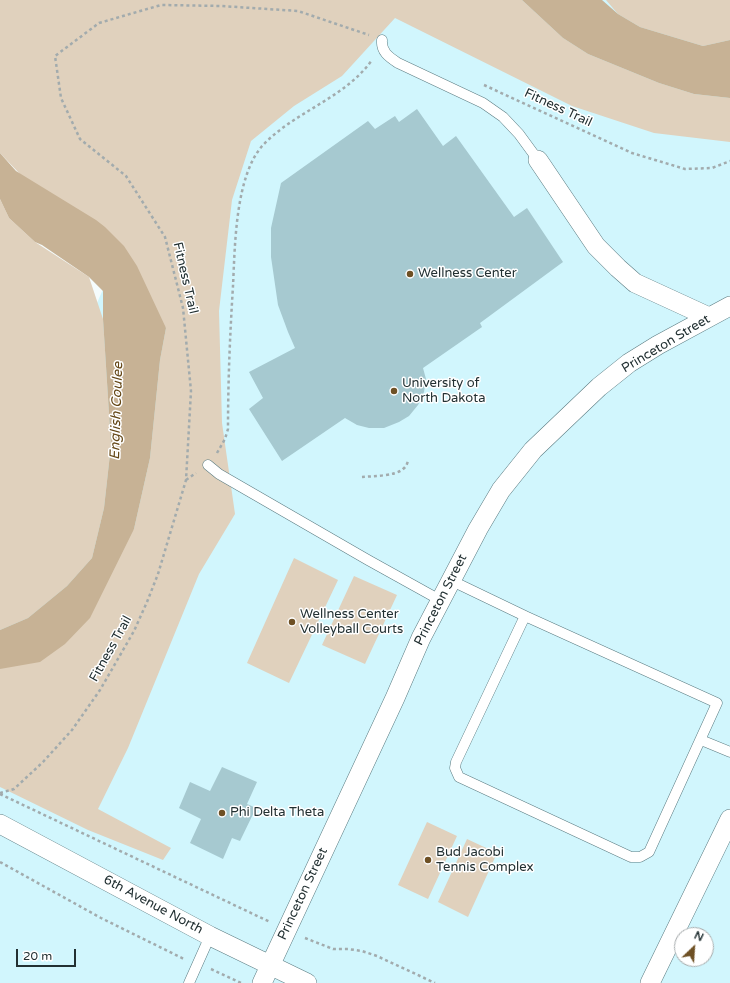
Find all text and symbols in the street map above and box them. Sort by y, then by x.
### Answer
street label: Fitness Trail [522,86,594,130]
street label: Fitness Trail [169,241,201,315]
place label: Wellness Center [418,266,517,282]
marker: Wellness Center [405,269,415,279]
street label: Princeton Street [619,312,713,376]
water label: English Coulee [107,362,127,460]
place label: University of North Dakota [402,376,485,407]
marker: University of North Dakota [389,386,399,396]
street label: Princeton Street [411,552,471,648]
place label: Wellness Center Volleyball Courts [300,607,403,638]
street label: Fitness Trail [86,613,136,685]
marker: Wellness Center Volleyball Courts [287,617,297,627]
place label: Phi Delta Theta [230,805,324,821]
marker: Phi Delta Theta [217,808,227,818]
street label: Princeton Street [275,845,331,943]
place label: Bud Jacobi Tennis Complex [436,845,534,876]
marker: Bud Jacobi Tennis Complex [423,855,433,865]
street label: 6th Avenue North [101,872,205,938]
north arrow [674,927,714,967]
text: N [692,929,706,944]
scale bar [18,941,78,967]
text: 20 m [23,949,52,963]

